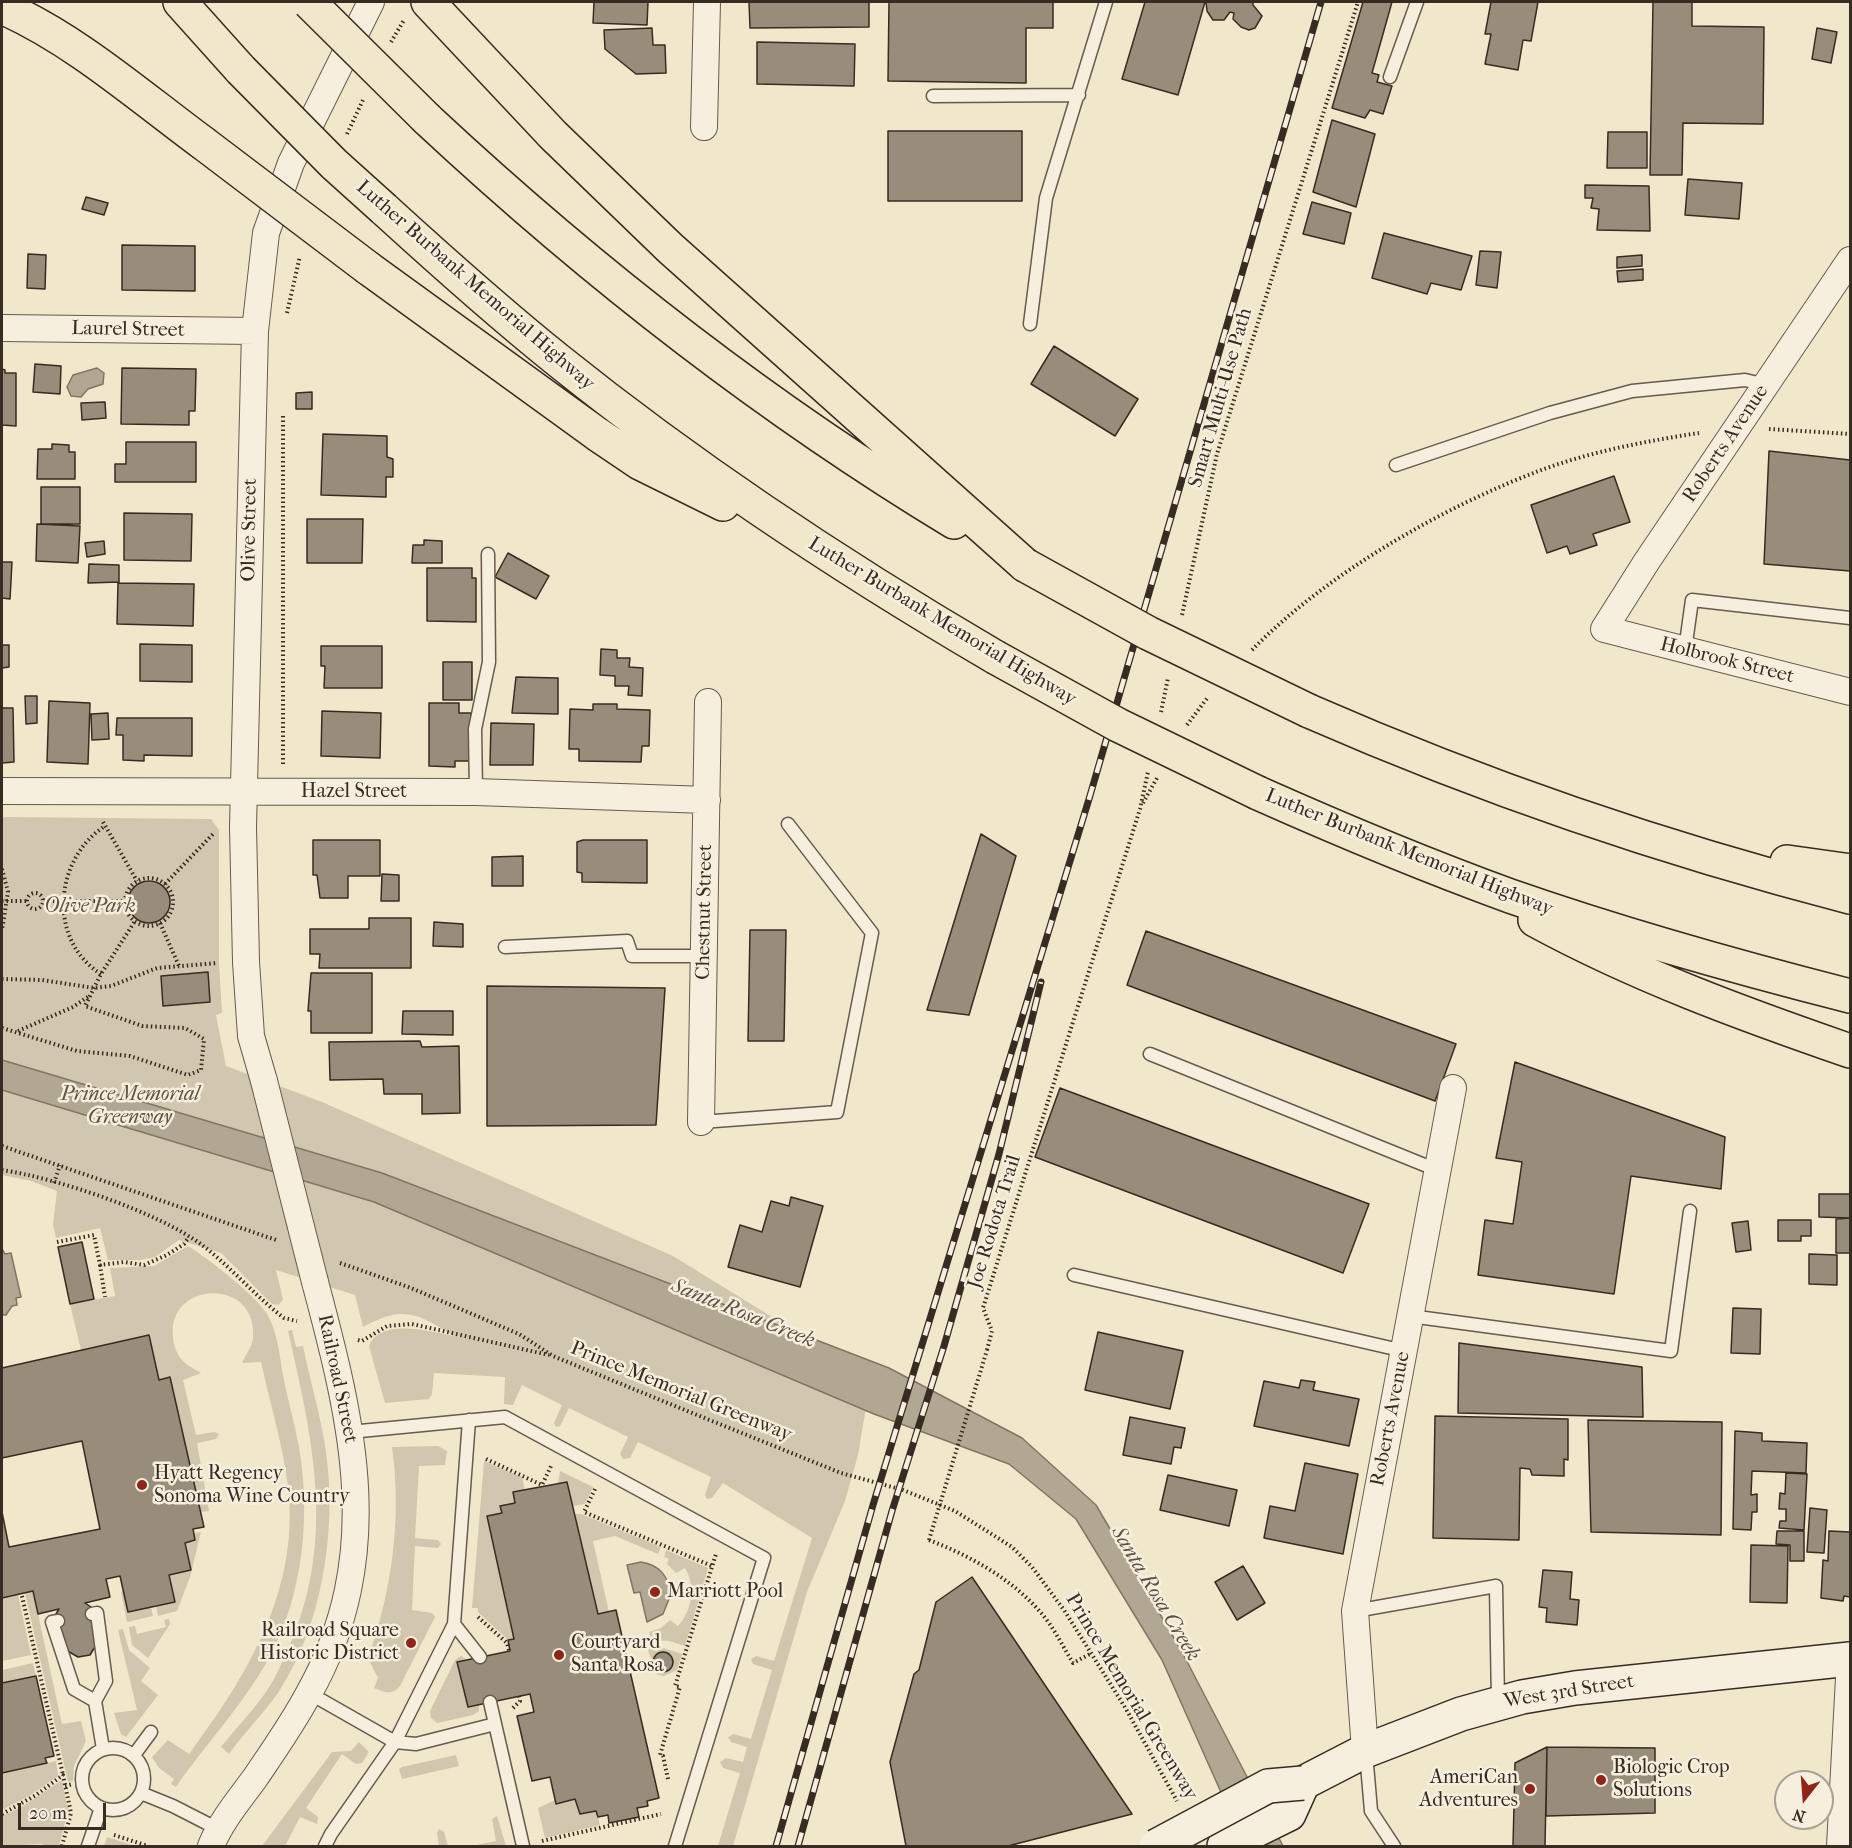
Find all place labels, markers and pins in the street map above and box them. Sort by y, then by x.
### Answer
place label: Hyatt Regency Sonoma Wine Country [154,1462,350,1509]
marker: Hyatt Regency Sonoma Wine Country [135,1478,149,1492]
place label: Marriott Pool [667,1580,783,1604]
marker: Marriott Pool [648,1585,662,1599]
place label: Railroad Square Historic District [259,1619,399,1666]
place label: Courtyard Santa Rosa [571,1631,664,1678]
marker: Railroad Square Historic District [404,1636,418,1650]
marker: Courtyard Santa Rosa [552,1648,566,1662]
place label: Biologic Crop Solutions [1613,1756,1730,1803]
place label: AmeriCan Adventures [1419,1766,1518,1813]
marker: Biologic Crop Solutions [1594,1773,1608,1787]
marker: AmeriCan Adventures [1523,1782,1537,1796]

